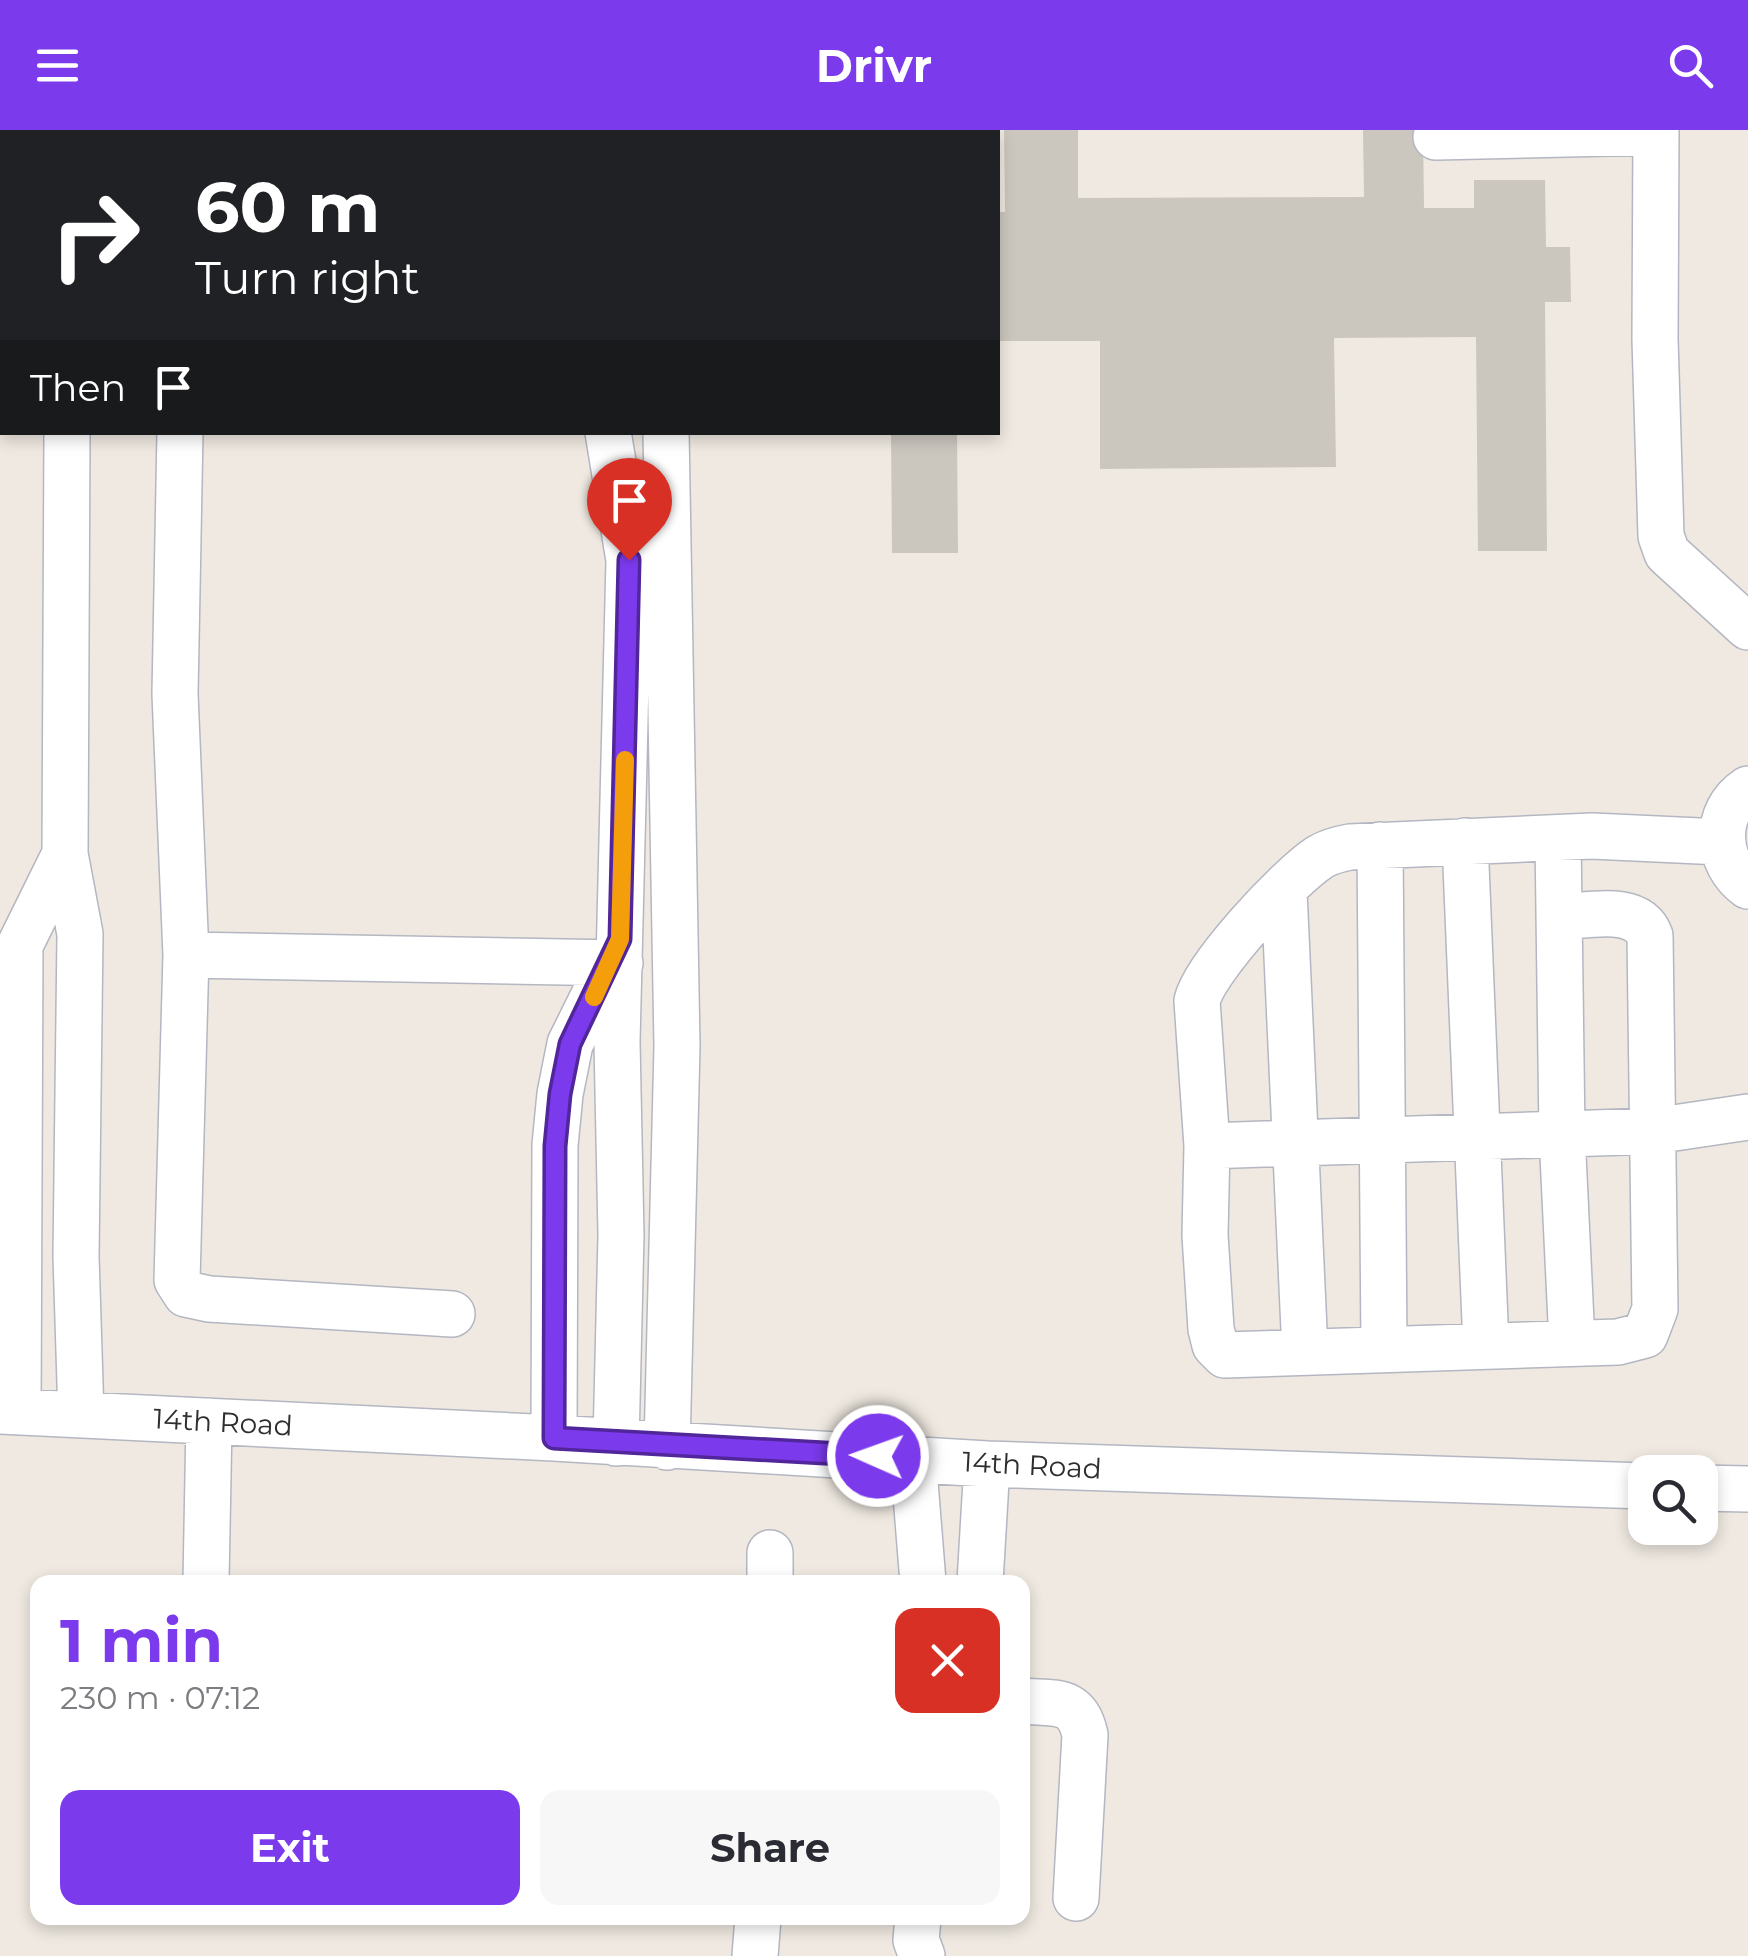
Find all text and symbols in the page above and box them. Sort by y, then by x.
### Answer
icon: menu [30,38,85,93]
text: Drivr [816,38,932,93]
icon: search [1663,38,1718,93]
text: 60 m [195,164,380,250]
icon: right [30,170,160,300]
text: Turn right [195,250,420,305]
icon: arrive [146,360,201,415]
text: Then [30,364,126,411]
pin [587,458,672,561]
icon: arrive [602,473,657,528]
street label: 14th Road [152,1401,294,1443]
position arrow [826,1404,930,1508]
street label: 14th Road [961,1444,1103,1486]
map controls [1628,1455,1718,1545]
button: search [1628,1455,1718,1545]
text: 1 min [60,1604,223,1677]
button: close [895,1608,1000,1713]
text: 230 m · 07:12 [60,1678,260,1717]
button: Exit [60,1790,520,1905]
button: Share [540,1790,1000,1905]

